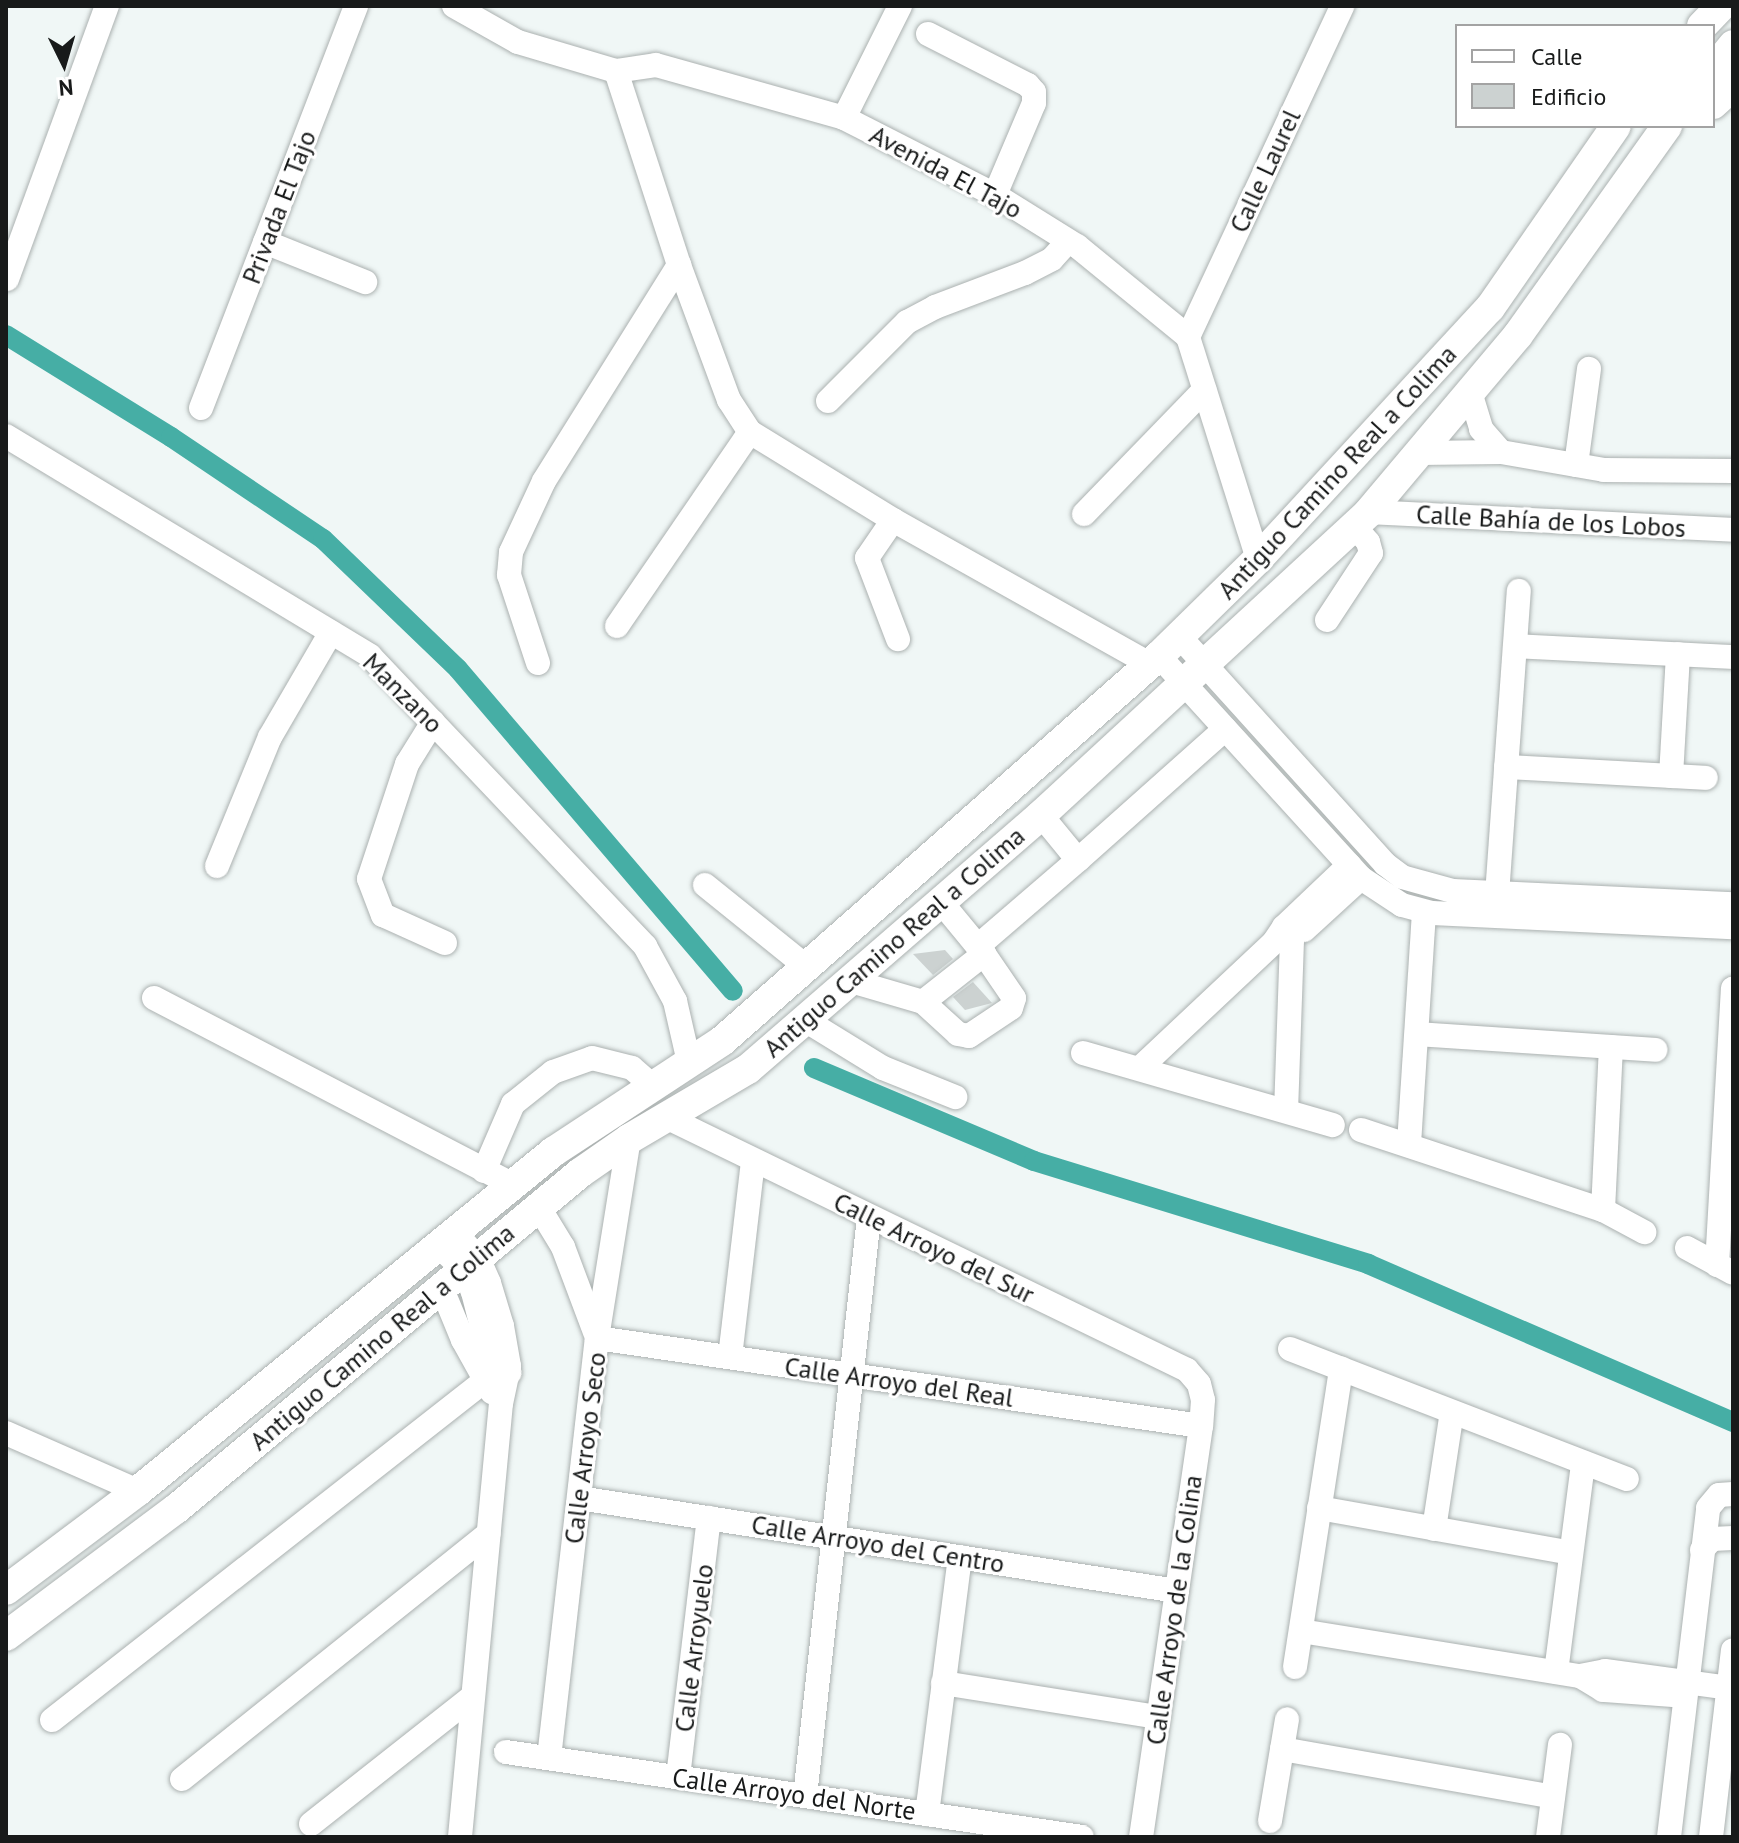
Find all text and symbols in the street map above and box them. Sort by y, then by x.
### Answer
north arrow [24,24,104,104]
legend [1455,24,1715,128]
text: Calle [1531,41,1582,72]
text: N [58,73,75,102]
text: Edificio [1531,81,1606,112]
street label: Calle Laurel [1223,105,1307,237]
street label: Avenida El Tajo [864,119,1028,225]
street label: Privada El Tajo [235,125,323,289]
street label: Antiguo Camino Real a Colima [1211,339,1463,605]
street label: Calle Bahía de los Lobos [1415,498,1687,544]
street label: Manzano [356,646,450,740]
street label: Antiguo Camino Real a Colima [757,820,1031,1064]
street label: Calle Arroyo del Sur [828,1186,1040,1310]
street label: Antiguo Camino Real a Colima [243,1217,521,1457]
street label: Calle Arroyo Seco [558,1350,612,1546]
street label: Calle Arroyo del Real [782,1350,1016,1414]
street label: Calle Arroyo de la Colina [1140,1473,1208,1747]
street label: Calle Arroyo del Centro [749,1509,1007,1579]
street label: Calle Arroyuelo [668,1562,720,1734]
street label: Calle Arroyo del Norte [670,1761,918,1827]

